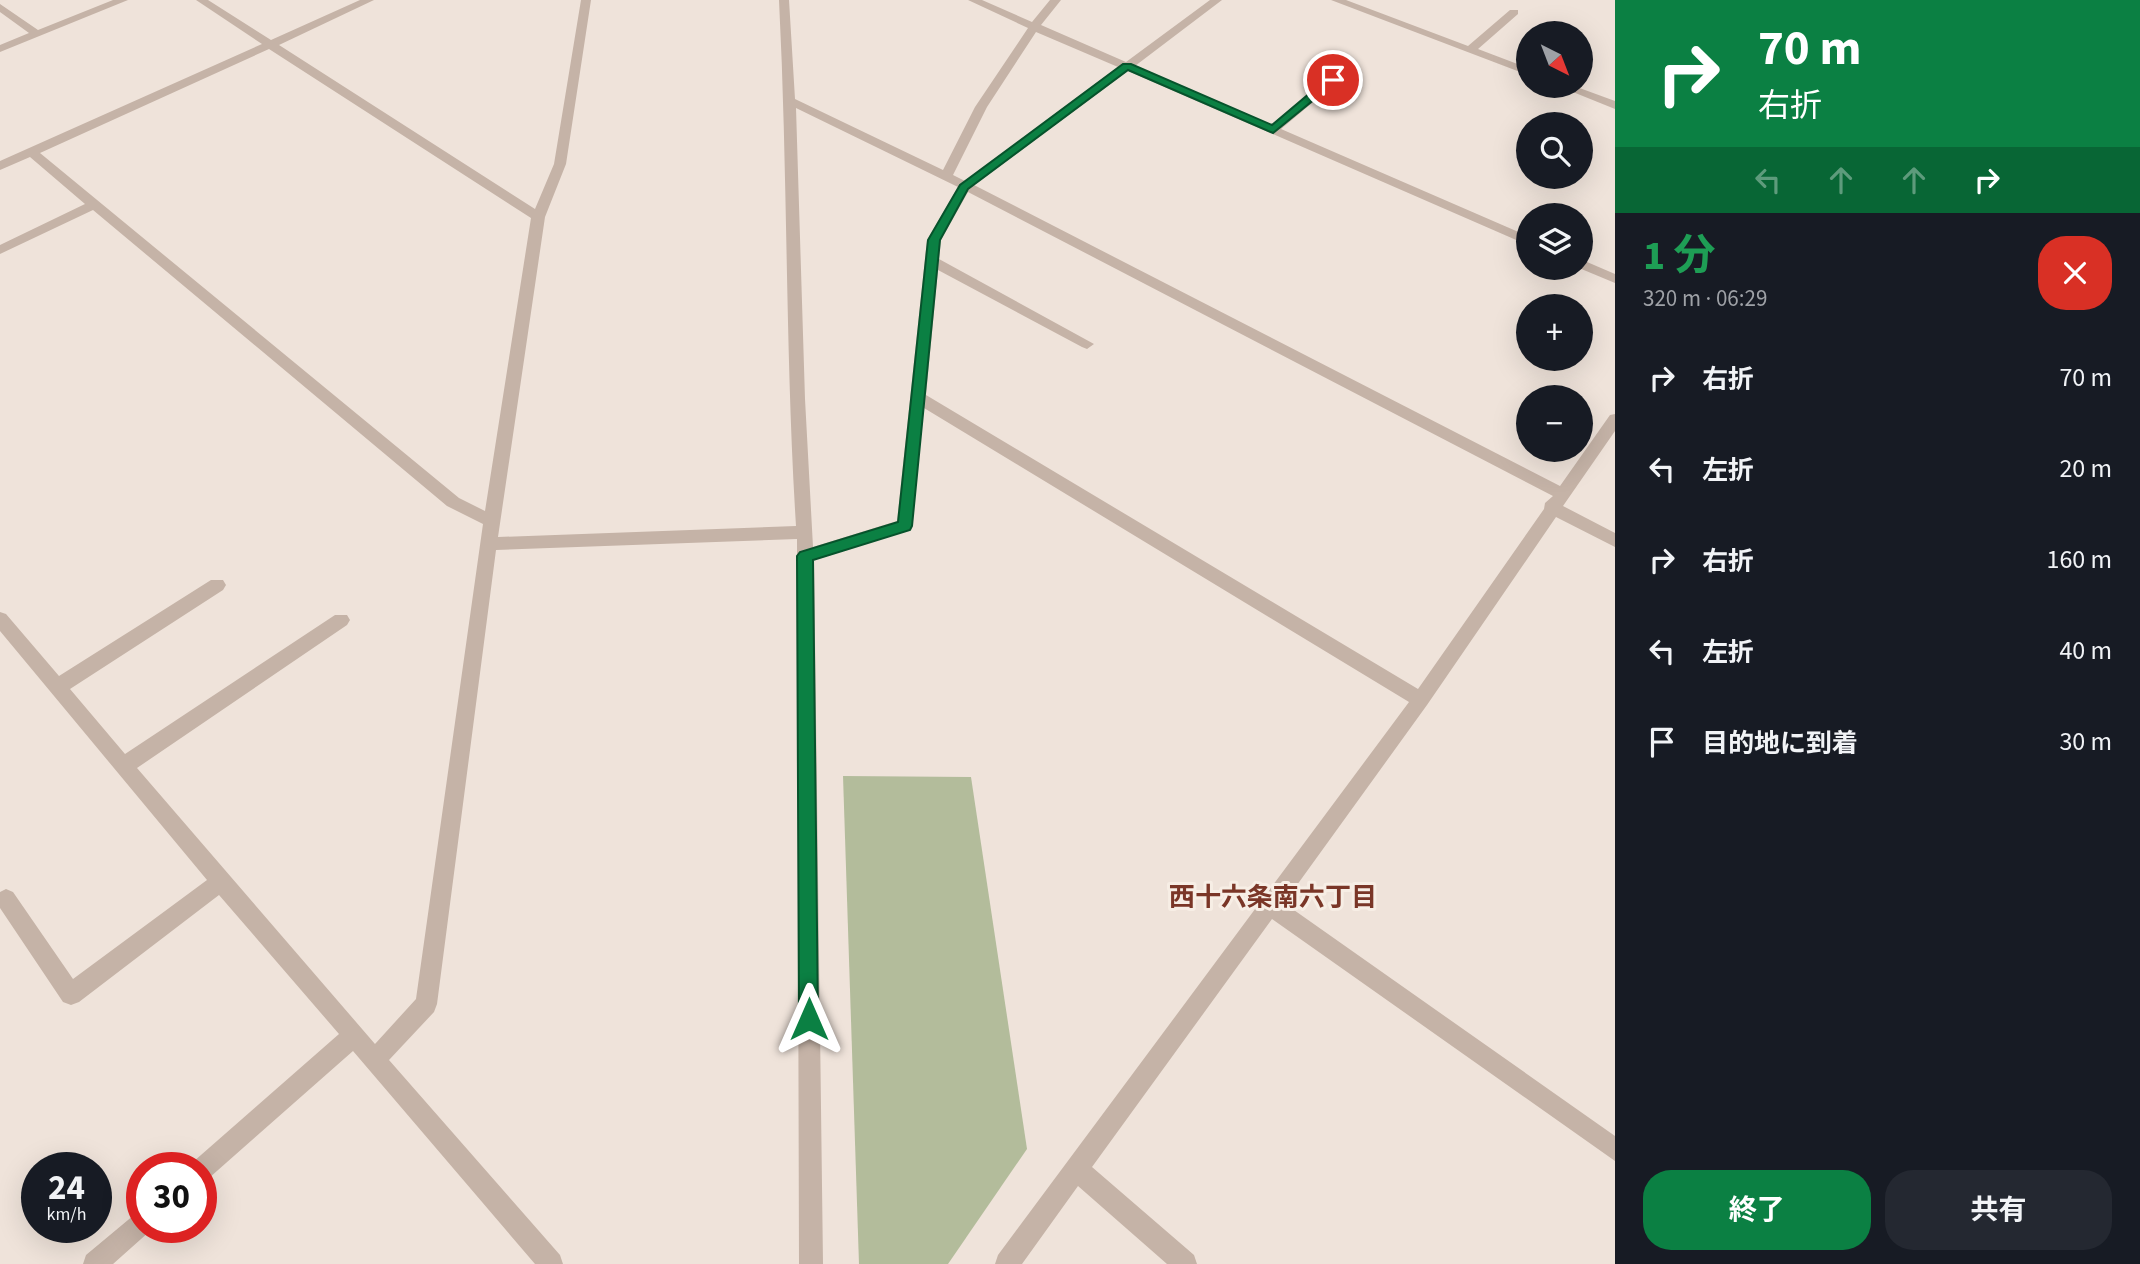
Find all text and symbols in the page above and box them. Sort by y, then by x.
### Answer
text: 70 m [1758,14,1862,84]
north arrow [1516,21,1592,98]
map controls [1516,21,1593,462]
icon: right [1643,28,1734,119]
pin [1303,50,1363,110]
icon: arrive [1314,61,1352,99]
text: 右折 [1758,83,1822,129]
button: search [1516,112,1593,189]
icon: left [1749,161,1787,199]
icon: ahead [1822,161,1860,199]
icon: ahead [1895,161,1933,199]
icon: right [1968,161,2006,199]
button: layers [1516,203,1593,280]
text: 1 分 [1643,226,1716,286]
button: close [2038,236,2112,310]
text: 320 m · 06:29 [1643,282,1767,315]
button: + [1516,294,1593,371]
icon: right [1643,359,1681,397]
text: 70 m [2059,359,2112,396]
text: 右折 [1702,361,1754,398]
button: − [1516,385,1593,462]
icon: left [1643,450,1681,488]
text: 20 m [2059,450,2112,487]
text: 左折 [1702,452,1754,489]
icon: right [1643,541,1681,579]
text: 160 m [2046,541,2112,578]
text: 右折 [1702,543,1754,580]
icon: left [1643,632,1681,670]
text: 40 m [2059,632,2112,669]
text: 左折 [1702,634,1754,671]
icon: arrive [1643,723,1681,761]
text: 30 m [2059,723,2112,760]
text: 目的地に到着 [1702,725,1858,762]
district label: 西十六条南六丁目 [1169,879,1377,916]
position arrow [772,982,846,1056]
speed limit sign: 30 [126,1152,217,1243]
text: 24 [48,1163,85,1213]
button: 終了 [1643,1170,1871,1250]
button: 共有 [1885,1170,2112,1250]
text: km/h [47,1202,86,1227]

